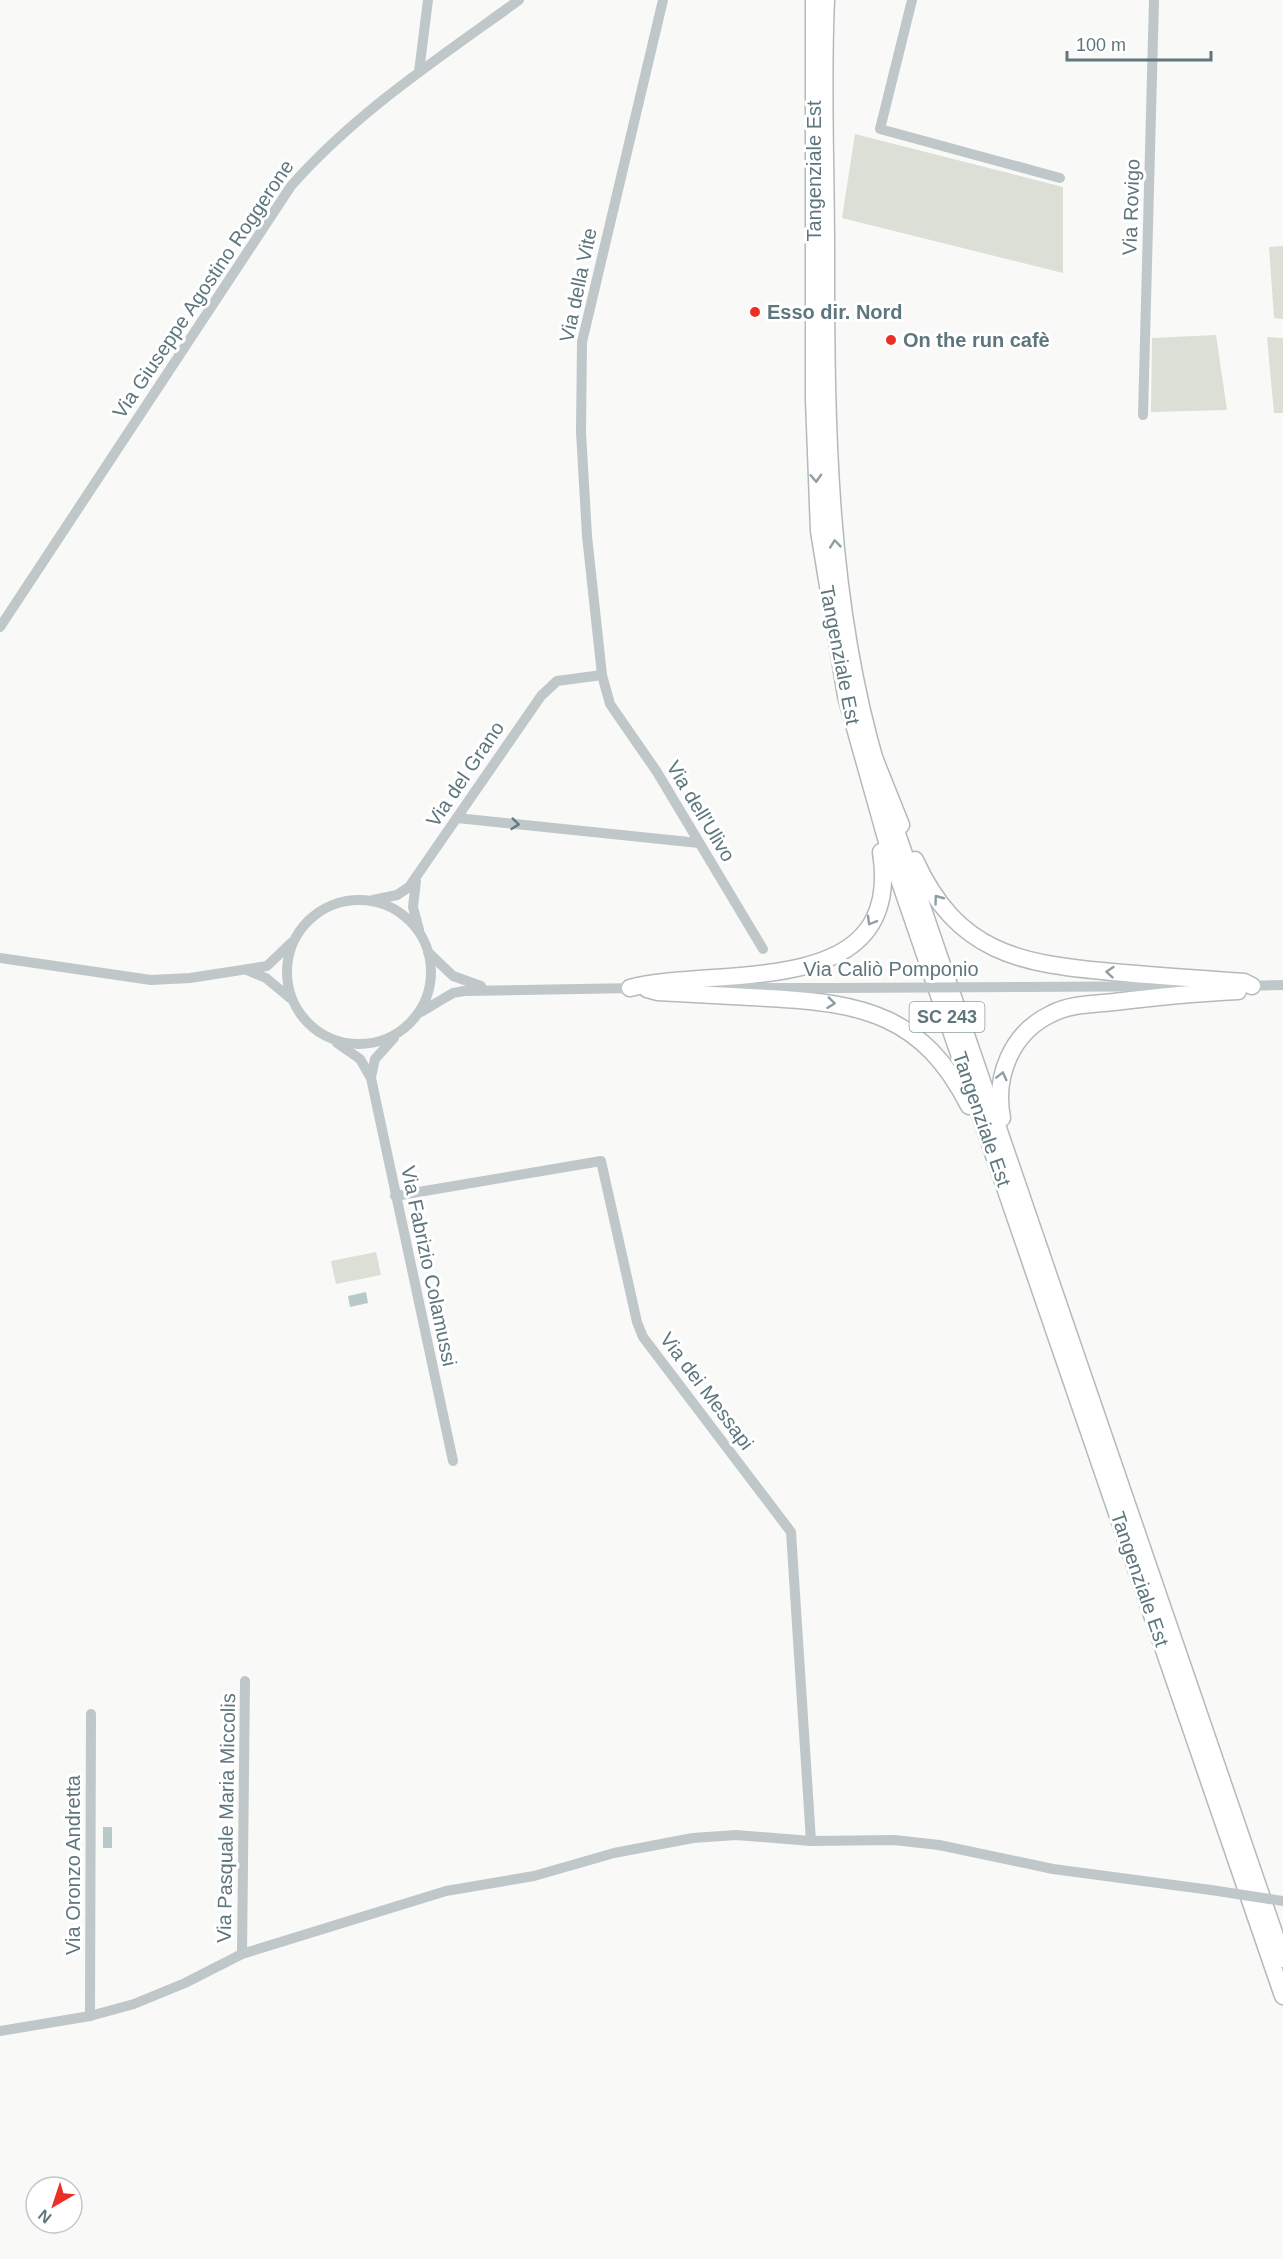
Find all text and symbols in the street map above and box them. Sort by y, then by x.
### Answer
scale bar [1067,24,1211,62]
text: 100 m [1076,35,1126,55]
street label: Tangenziale Est [803,100,825,242]
street label: Via Giuseppe Agostino Roggerone [108,156,298,422]
street label: Via Rovigo [1118,158,1144,256]
street label: Via della Vite [555,226,601,344]
place label: Esso dir. Nord [767,301,903,323]
marker: Esso dir. Nord [748,305,762,319]
place label: On the run cafè [903,329,1050,351]
marker: On the run cafè [884,333,898,347]
one-way arrow [809,474,822,483]
one-way arrow [829,539,842,548]
street label: Tangenziale Est [816,584,864,727]
street label: Via del Grano [422,717,508,831]
street label: Via dell'Ulivo [662,757,740,865]
one-way arrow [511,817,520,830]
one-way arrow [934,895,945,906]
one-way arrow [866,915,878,925]
street label: Via Caliò Pomponio [803,958,979,980]
one-way arrow [1106,966,1115,979]
one-way arrow [826,996,835,1009]
road number: SC 243 [910,1002,984,1032]
street label: Tangenziale Est [949,1049,1016,1190]
one-way arrow [994,1071,1007,1081]
street label: Via Fabrizio Colamussi [397,1164,461,1368]
street label: Via dei Messapi [656,1328,758,1454]
street label: Tangenziale Est [1107,1509,1174,1650]
street label: Via Pasquale Maria Miccolis [213,1693,239,1943]
street label: Via Oronzo Andretta [62,1774,84,1955]
north arrow [24,2175,84,2235]
text: N [35,2206,55,2227]

